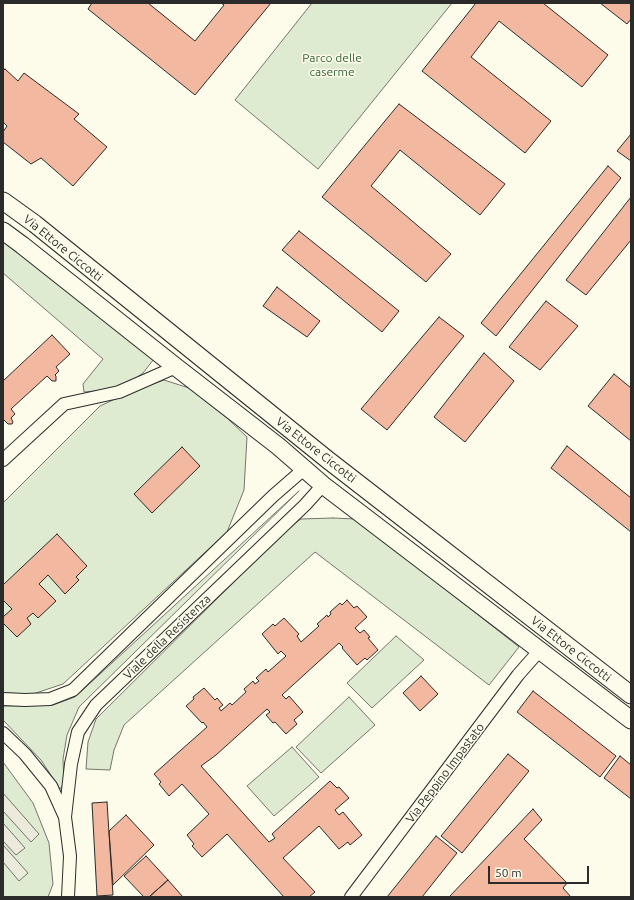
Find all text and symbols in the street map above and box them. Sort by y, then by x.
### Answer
park label: Parco delle caserme [302,51,362,79]
street label: Via Ettore Ciccotti [21,212,105,284]
street label: Via Ettore Ciccotti [273,414,359,486]
street label: Viale della Resistenza [120,592,214,682]
street label: Via Ettore Ciccotti [528,613,614,685]
street label: Via Peppino Impastato [403,720,487,826]
scale bar [490,858,591,884]
text: 50 m [495,866,522,879]

